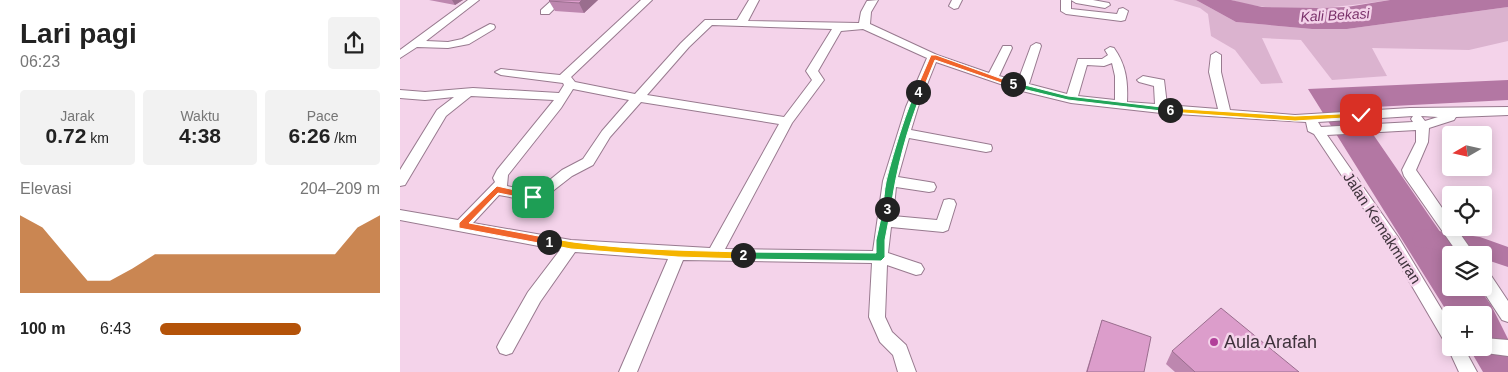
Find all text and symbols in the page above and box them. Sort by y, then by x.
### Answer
water label: Kali Bekasi [1300,5,1371,25]
button: share [328,17,380,69]
text: Lari pagi [20,18,137,49]
text: 06:23 [20,53,60,70]
pin: 5 [1000,72,1026,96]
text: 5 [1010,76,1017,92]
pin: 4 [906,80,930,104]
text: 4 [915,84,922,100]
pin [1340,94,1382,136]
pin: 6 [1158,98,1182,122]
icon: check [1347,101,1375,129]
text: 6 [1167,102,1174,118]
text: Jarak [60,108,94,124]
text: Waktu [180,108,220,124]
text: Pace [307,108,339,124]
text: 0.72 [46,124,86,147]
text: 4:38 [179,124,221,147]
text: 6:26 [288,124,330,147]
north arrow [1442,126,1492,176]
map controls [1442,126,1492,356]
text: km [86,130,109,146]
text: /km [330,130,357,146]
street label: Jalan Kemakmuran [1340,169,1425,287]
pin [512,176,554,218]
text: Elevasi [20,180,72,197]
text: 204–209 m [300,180,380,197]
icon: arrive [519,183,547,211]
button: locate [1442,186,1492,236]
pin: 3 [874,196,900,222]
text: 3 [884,201,891,217]
pin: 1 [536,230,562,254]
text: 1 [546,234,553,250]
pin: 2 [730,242,756,268]
button: layers [1442,246,1492,296]
text: 2 [740,247,747,263]
button: + [1442,306,1492,356]
text: 100 m [20,320,65,337]
text: 6:43 [100,320,131,337]
place label: Aula Arafah [1224,332,1317,352]
marker: Aula Arafah [1208,336,1220,348]

